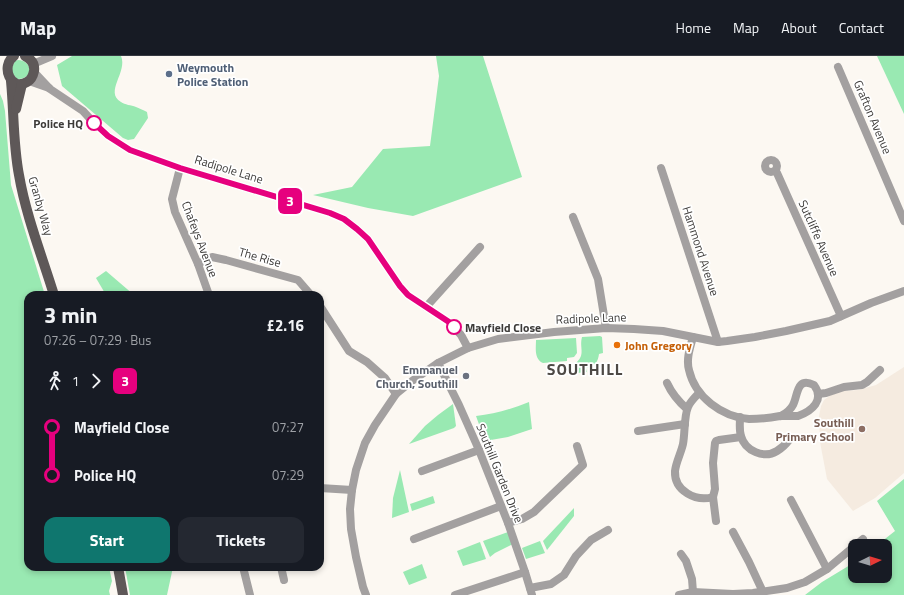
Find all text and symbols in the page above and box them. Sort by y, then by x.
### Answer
text: Map [20,13,56,42]
text: Home [676,17,711,38]
text: Map [733,17,759,38]
text: About [781,17,817,38]
text: Contact [839,17,884,38]
place label: Weymouth Police Station [177,58,248,91]
marker: Weymouth Police Station [164,69,174,79]
street label: Grafton Avenue [849,77,897,157]
place label: Police HQ [33,114,83,133]
marker: Police HQ [86,115,102,131]
street label: Radipole Lane [192,150,266,188]
street label: Granby Way [23,174,59,238]
line badge: 3 [277,188,303,214]
text: 3 [286,190,294,211]
street label: Sutcliffe Avenue [794,197,844,279]
street label: Chafeys Avenue [177,198,223,280]
street label: Hammond Avenue [678,204,724,298]
street label: The Rise [237,242,283,272]
text: 3 min [44,298,97,332]
street label: Radipole Lane [555,307,627,329]
text: £2.16 [267,314,304,337]
place label: Mayfield Close [465,318,541,337]
marker: Mayfield Close [446,319,462,335]
text: 07:26 – 07:29 · Bus [44,330,151,350]
place label: John Gregory [625,336,692,355]
marker: John Gregory [612,340,622,350]
district label: SOUTHILL [547,357,623,381]
place label: Emmanuel Church, Southill [376,360,458,393]
icon: walk [44,370,66,392]
icon: forward [85,370,107,392]
text: 3 [121,370,129,391]
text: 1 [72,371,79,391]
marker: Emmanuel Church, Southill [461,371,471,381]
place label: Southill Primary School [776,413,854,446]
text: Mayfield Close [74,416,169,439]
text: 07:27 [272,417,304,437]
street label: Southill Garden Drive [471,420,529,526]
marker: Southill Primary School [857,424,867,434]
text: Police HQ [74,464,136,487]
text: 07:29 [272,465,304,485]
button: Start [44,517,170,563]
button: Tickets [178,517,304,563]
north arrow [848,539,892,583]
map controls [848,539,892,583]

